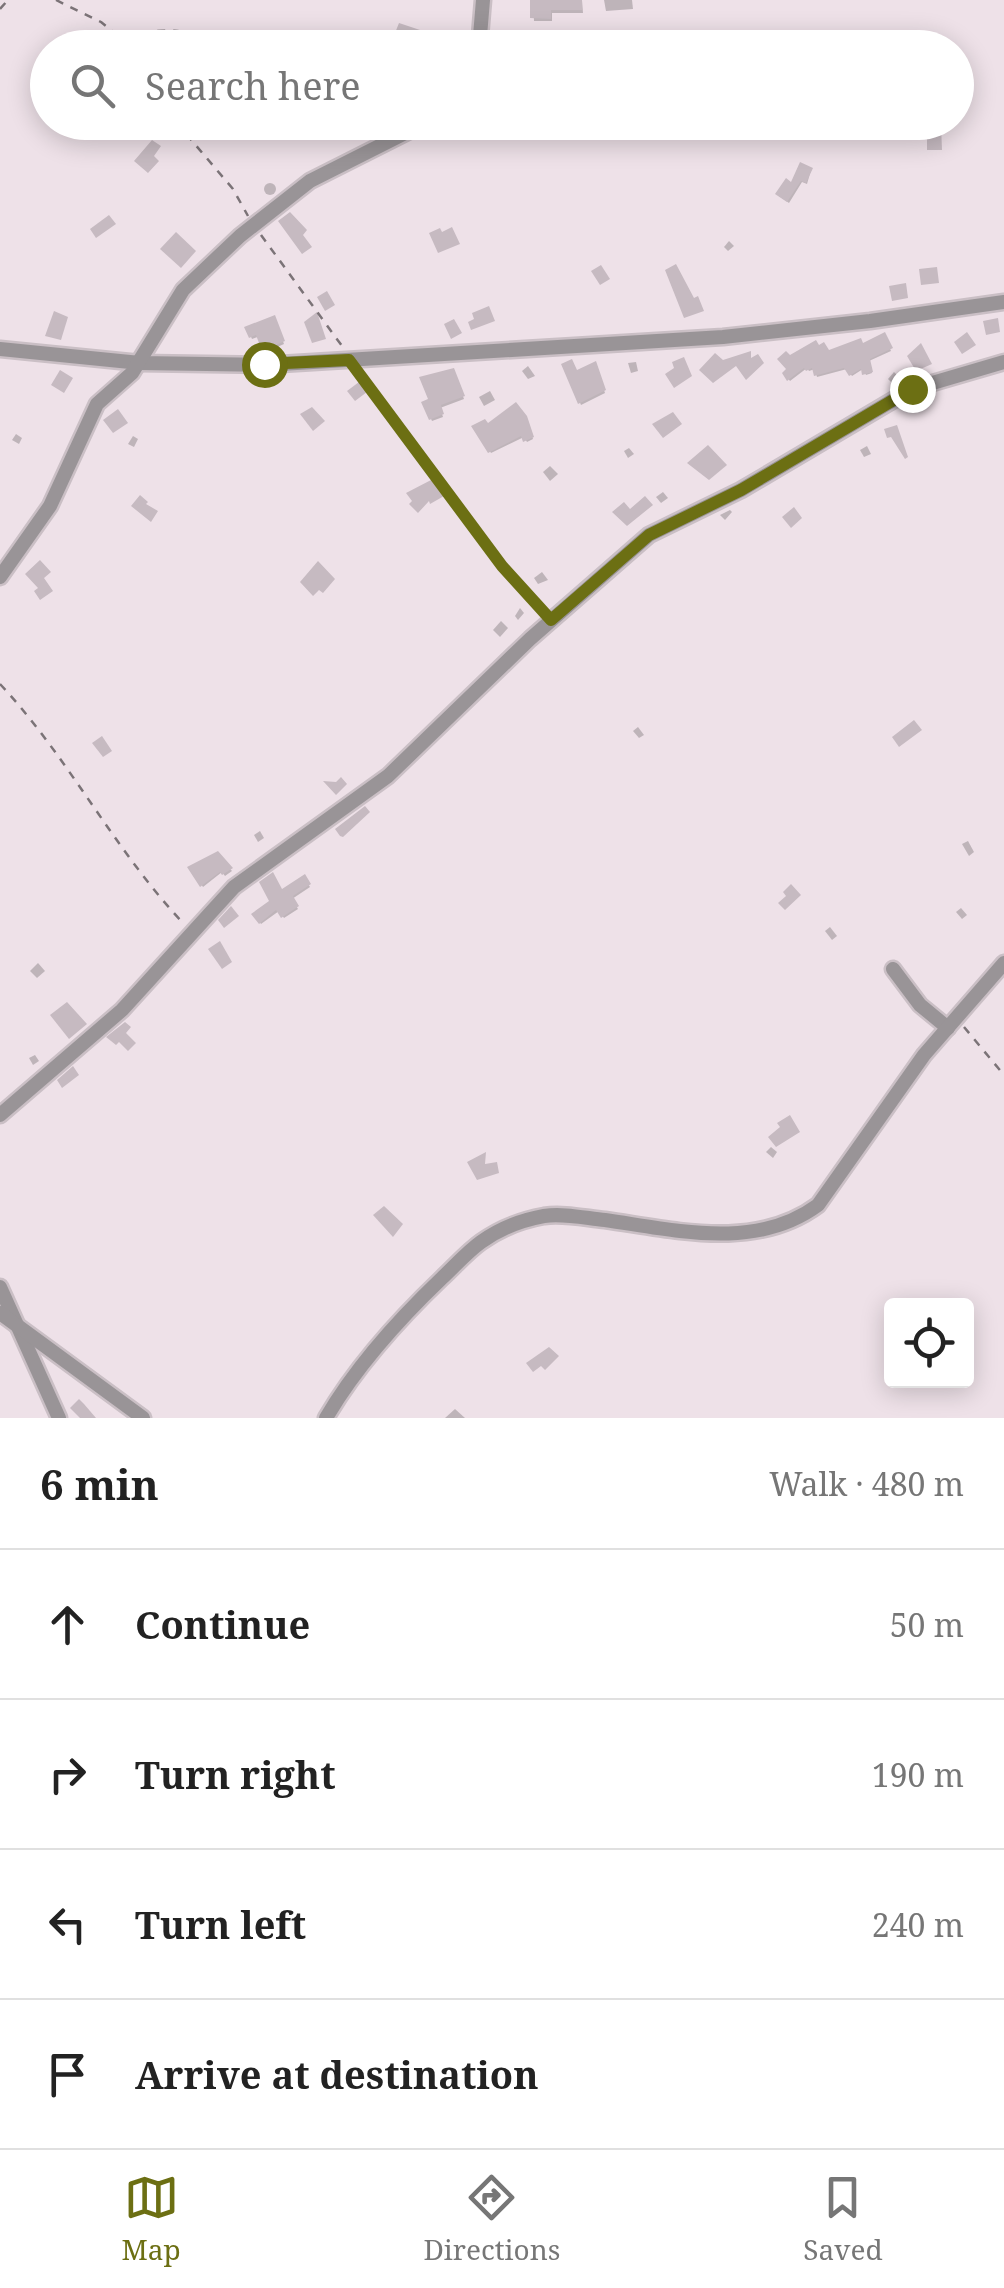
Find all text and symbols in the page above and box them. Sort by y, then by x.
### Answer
search box [30,30,974,140]
icon: search [65,58,120,113]
text: Search here [145,59,361,111]
route start [242,342,288,388]
route end [890,367,936,413]
map controls [884,1298,974,1388]
button: locate [884,1298,974,1388]
text: 6 min [40,1455,159,1512]
text: Walk · 480 m [769,1462,964,1505]
icon: ahead [40,1597,95,1652]
text: Continue [135,1598,310,1650]
text: 50 m [890,1603,964,1646]
icon: right [40,1747,95,1802]
text: Turn right [135,1748,336,1800]
text: 190 m [872,1753,964,1796]
icon: left [40,1897,95,1952]
text: Turn left [135,1898,306,1950]
text: 240 m [872,1903,964,1946]
icon: arrive [40,2047,95,2102]
text: Arrive at destination [135,2048,539,2100]
tab: Map [121,2170,181,2268]
tab: Directions [423,2170,560,2268]
tab: Saved [803,2170,883,2268]

